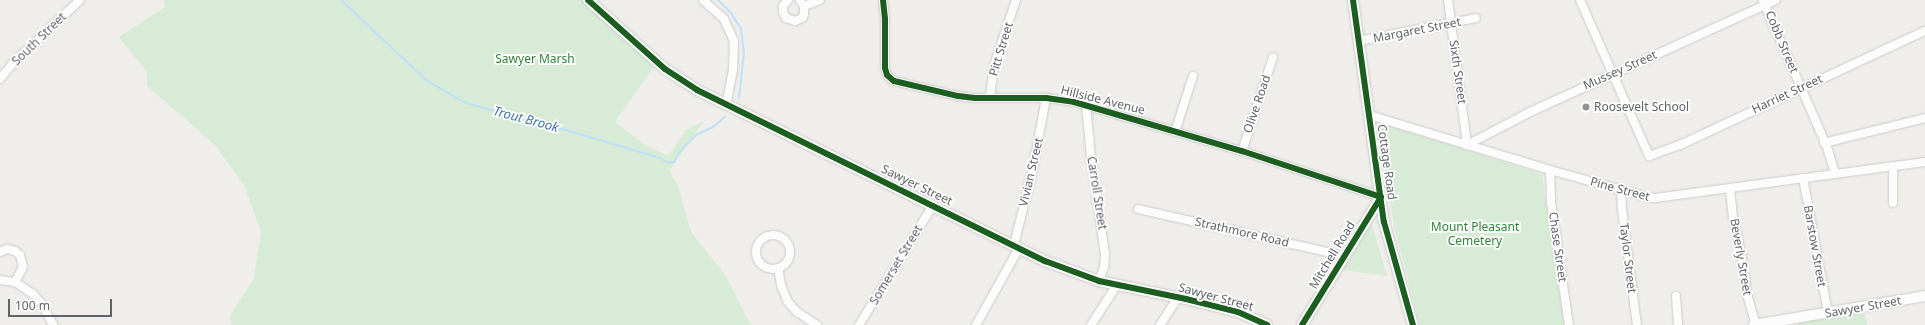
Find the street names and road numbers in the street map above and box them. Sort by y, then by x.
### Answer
street label: Cobb Street [1762,9,1802,75]
street label: South Street [9,10,69,68]
street label: Margaret Street [1372,14,1462,46]
street label: Pitt Street [986,20,1016,78]
street label: Sixth Street [1446,39,1470,105]
street label: Mussey Street [1581,47,1659,93]
street label: Harriet Street [1749,71,1825,117]
street label: Olive Road [1240,73,1274,135]
street label: Hillside Avenue [1059,83,1147,117]
street label: Cottage Road [1375,123,1399,201]
street label: Vivian Street [1016,136,1046,208]
street label: Carroll Street [1084,155,1110,231]
street label: Sawyer Street [879,162,955,208]
street label: Pine Street [1589,174,1651,204]
street label: Barstow Street [1801,204,1829,288]
street label: Chase Street [1546,211,1570,283]
street label: Strathmore Road [1194,214,1290,250]
street label: Beverly Street [1727,217,1755,297]
street label: Mitchell Road [1306,219,1358,291]
street label: Taylor Street [1617,222,1639,294]
street label: Somerset Street [867,223,925,307]
street label: Sawyer Street [1177,280,1255,314]
street label: Sawyer Street [1824,293,1902,321]

